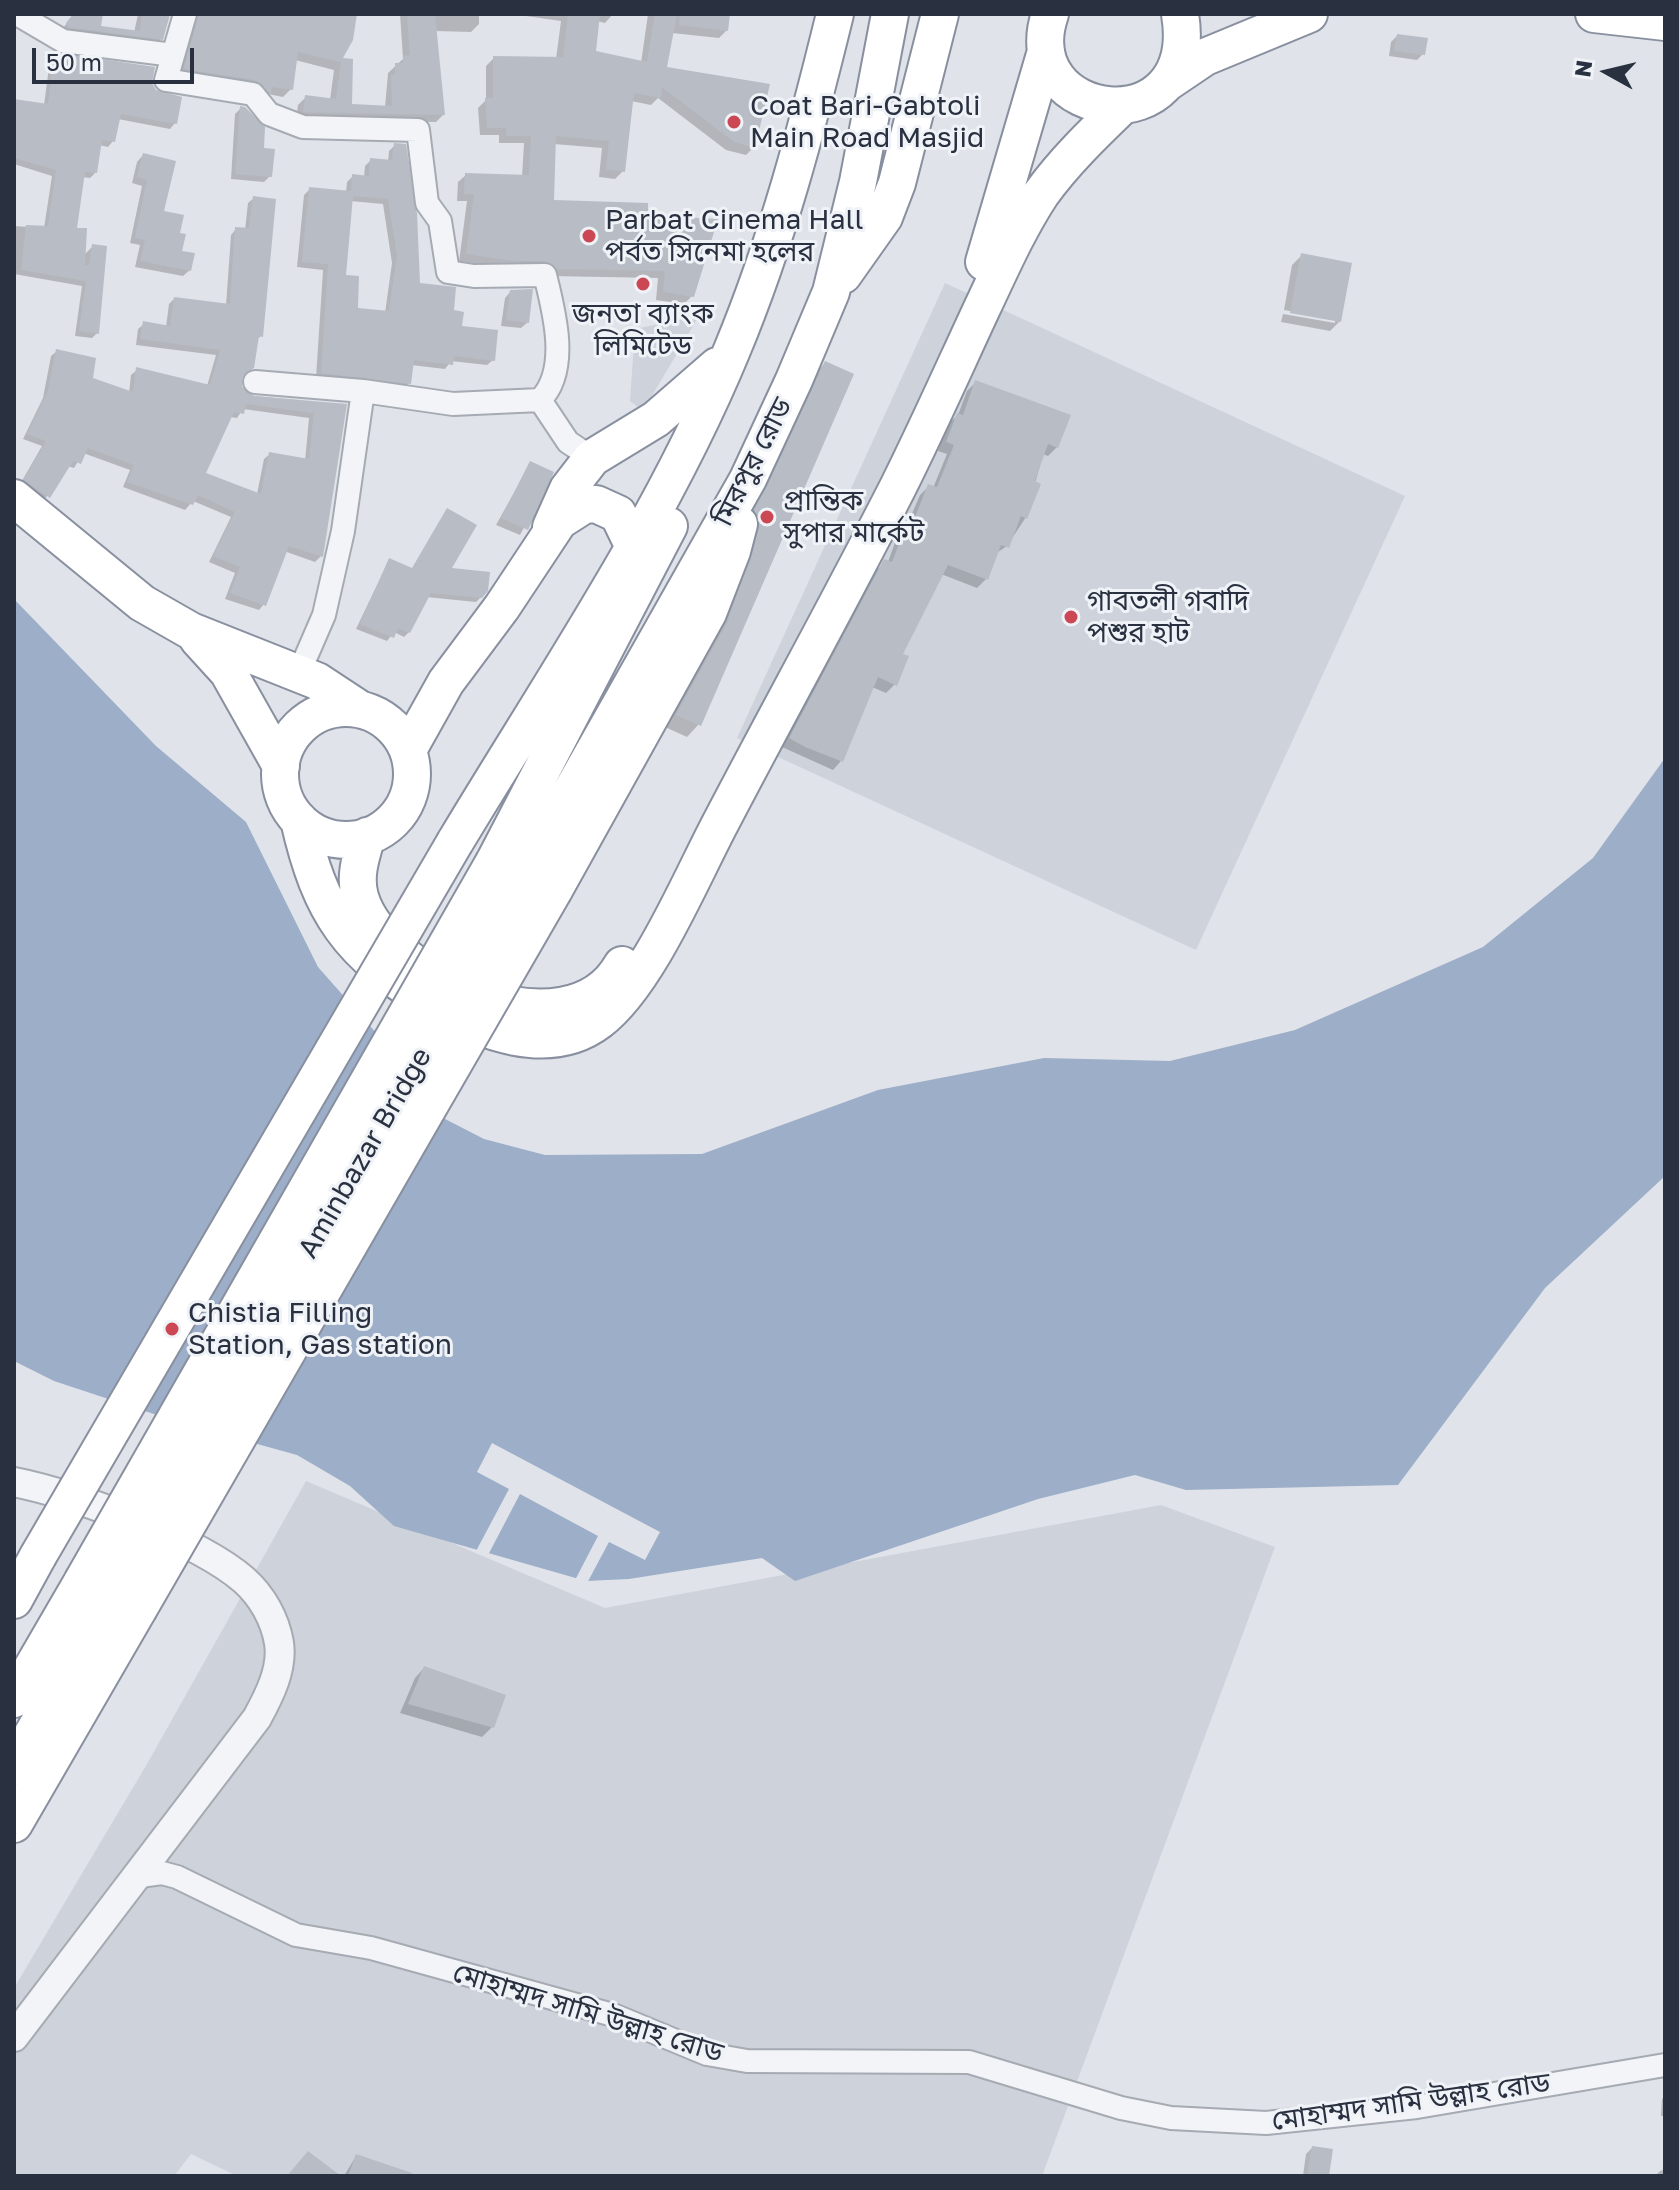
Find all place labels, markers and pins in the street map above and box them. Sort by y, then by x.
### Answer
place label: Coat Bari-Gabtoli Main Road Masjid [750,89,984,155]
marker: Coat Bari-Gabtoli Main Road Masjid [725,113,743,131]
place label: Parbat Cinema Hall পর্বত সিনেমা হলের [605,203,863,269]
marker: Parbat Cinema Hall পর্বত সিনেমা হলের [580,227,598,245]
marker: জনতা ব্যাংক লিমিটেড [634,275,652,293]
place label: জনতা ব্যাংক লিমিটেড [572,297,714,363]
place label: প্রান্তিক সুপার মার্কেট [783,484,924,550]
marker: প্রান্তিক সুপার মার্কেট [758,508,776,526]
place label: গাবতলী গবাদি পশুর হাট [1087,584,1249,650]
marker: গাবতলী গবাদি পশুর হাট [1062,608,1080,626]
place label: Chistia Filling Station, Gas station [188,1296,452,1362]
marker: Chistia Filling Station, Gas station [163,1320,181,1338]

